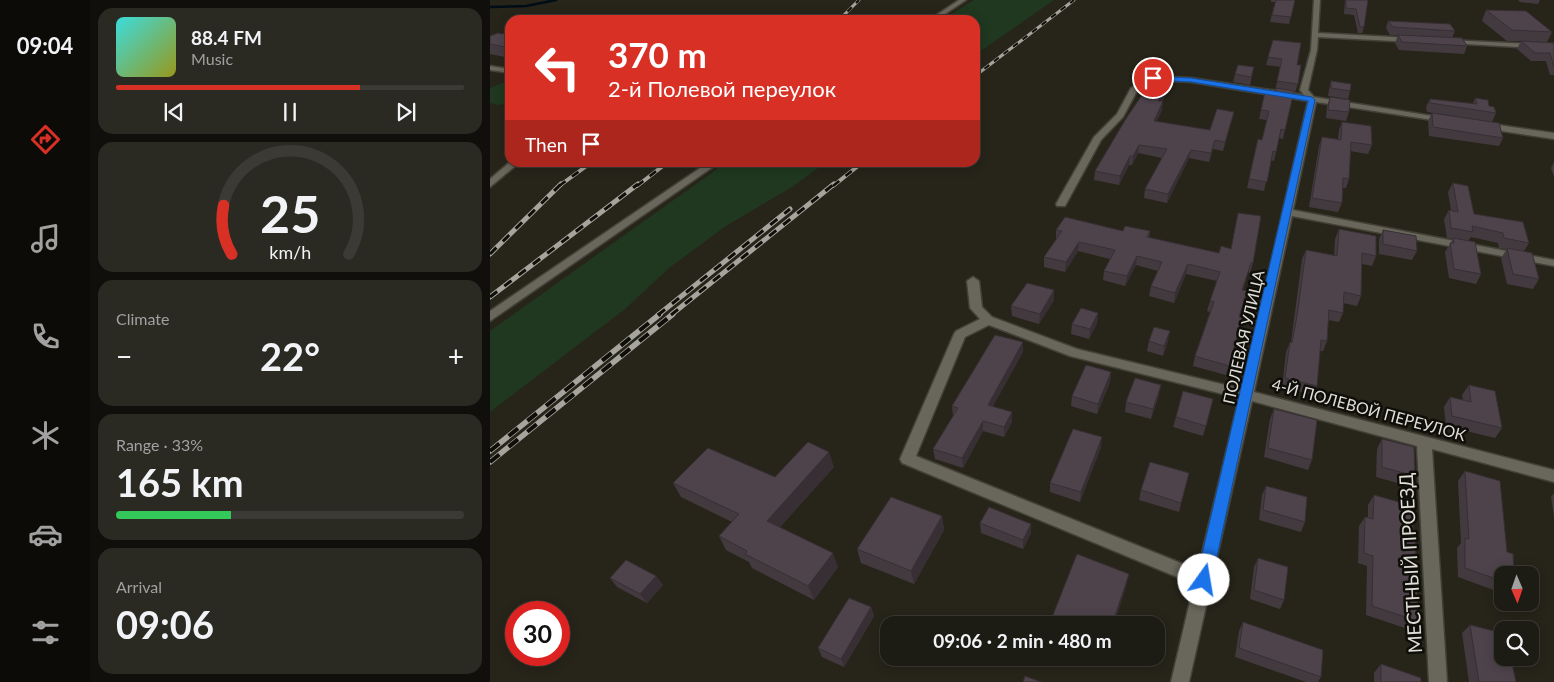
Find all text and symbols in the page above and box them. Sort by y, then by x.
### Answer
text: 88.4 FM [191,26,262,49]
text: 09:04 [17,32,73,59]
text: 370 m [608,33,707,75]
icon: left [525,35,590,100]
text: Music [191,49,233,68]
pin [1132,57,1174,99]
icon: arrive [1139,64,1167,92]
text: 2-й Полевой переулок [608,75,836,102]
icon: previous [160,98,188,126]
icon: pause [276,98,304,126]
icon: next [392,98,420,126]
icon: directions [28,122,63,157]
icon: arrive [577,130,605,158]
text: Then [525,133,567,156]
text: 25 [260,182,320,244]
icon: music [28,221,63,256]
text: km/h [269,241,311,263]
street label: ПОЛЕВАЯ УЛИЦА [1218,268,1268,406]
text: Climate [116,309,169,328]
icon: phone [28,319,63,354]
text: 22° [260,333,320,379]
text: − [116,339,132,373]
text: + [448,339,464,373]
street label: 4-Й ПОЛЕВОЙ ПЕРЕУЛОК [1270,374,1468,444]
icon: climate [28,418,63,453]
text: Range · 33% [116,435,203,454]
text: 165 km [116,459,244,505]
street label: МЕСТНЫЙ ПРОЕЗД [1394,472,1426,654]
icon: car [28,517,63,552]
position arrow [1177,553,1229,605]
north arrow [1494,566,1539,611]
map controls [1494,566,1539,666]
text: Arrival [116,577,162,596]
text: 09:06 [116,601,214,647]
speed limit sign: 30 [505,601,570,666]
icon: filters [28,615,63,650]
button: search [1494,621,1539,666]
text: 09:06 · 2 min · 480 m [933,629,1112,652]

